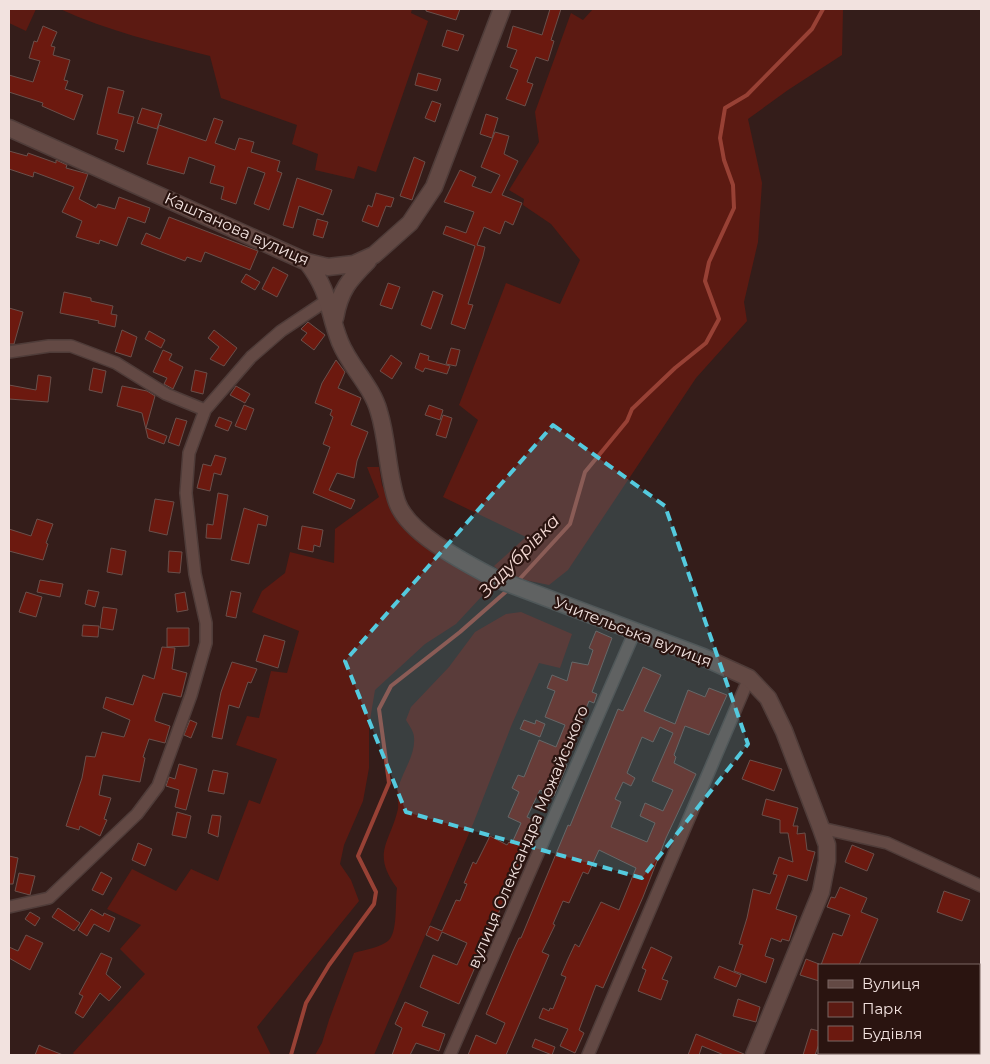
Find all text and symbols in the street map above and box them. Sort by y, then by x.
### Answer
street label: Каштанова вулиця [162,189,312,269]
water label: Задубрівка [473,510,564,603]
street label: Учительська вулиця [551,593,715,671]
street label: вулиця Олександра Можайського [464,703,592,971]
legend [818,964,980,1054]
text: Вулиця [862,974,920,993]
text: Парк [862,999,902,1018]
text: Будівля [862,1024,922,1043]

